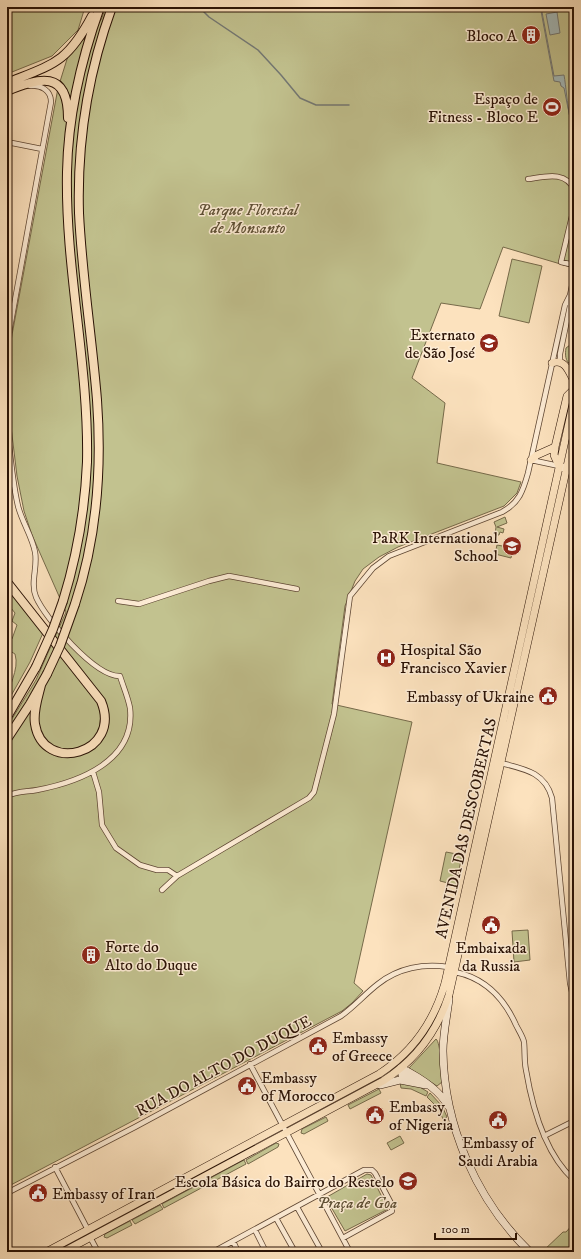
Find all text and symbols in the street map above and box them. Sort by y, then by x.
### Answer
building icon: Bloco A [520,24,542,46]
place label: Bloco A [466,26,518,46]
place label: Espaço de Fitness - Bloco E [428,89,538,127]
sports icon: Espaço de Fitness - Bloco E [541,96,563,118]
park label: Parque Florestal de Monsanto [198,200,300,238]
place label: Externato de São José [405,325,475,363]
school or university icon: Externato de São José [478,332,500,354]
place label: PaRK International School [372,528,498,566]
school or university icon: PaRK International School [501,535,523,557]
place label: Hospital São Francisco Xavier [400,640,507,678]
hospital icon: Hospital São Francisco Xavier [375,647,397,669]
public building icon: Embassy of Ukraine [537,685,559,707]
place label: Embassy of Ukraine [406,687,534,707]
street label: AVENIDA DAS DESCOBERTAS [431,716,501,940]
public building icon: Embaixada da Russia [480,914,502,936]
place label: Forte do Alto do Duque [105,937,198,975]
place label: Embaixada da Russia [455,938,527,976]
building icon: Forte do Alto do Duque [80,944,102,966]
street label: RUA DO ALTO DO DUQUE [132,1011,315,1121]
place label: Embassy of Greece [332,1028,393,1066]
public building icon: Embassy of Greece [307,1035,329,1057]
place label: Embassy of Morocco [261,1068,335,1106]
public building icon: Embassy of Morocco [236,1075,258,1097]
place label: Embassy of Nigeria [389,1097,454,1135]
public building icon: Embassy of Nigeria [364,1104,386,1126]
public building icon: Embassy of Saudi Arabia [487,1109,509,1131]
place label: Embassy of Saudi Arabia [458,1133,538,1171]
school or university icon: Escola Básica do Bairro do Restelo [397,1170,419,1192]
place label: Escola Básica do Bairro do Restelo [175,1172,394,1192]
public building icon: Embassy of Iran [27,1182,49,1204]
place label: Embassy of Iran [52,1184,156,1204]
park label: Praça de Goa [317,1193,397,1213]
scale bar [435,1215,516,1241]
text: 100 m [441,1222,470,1237]

